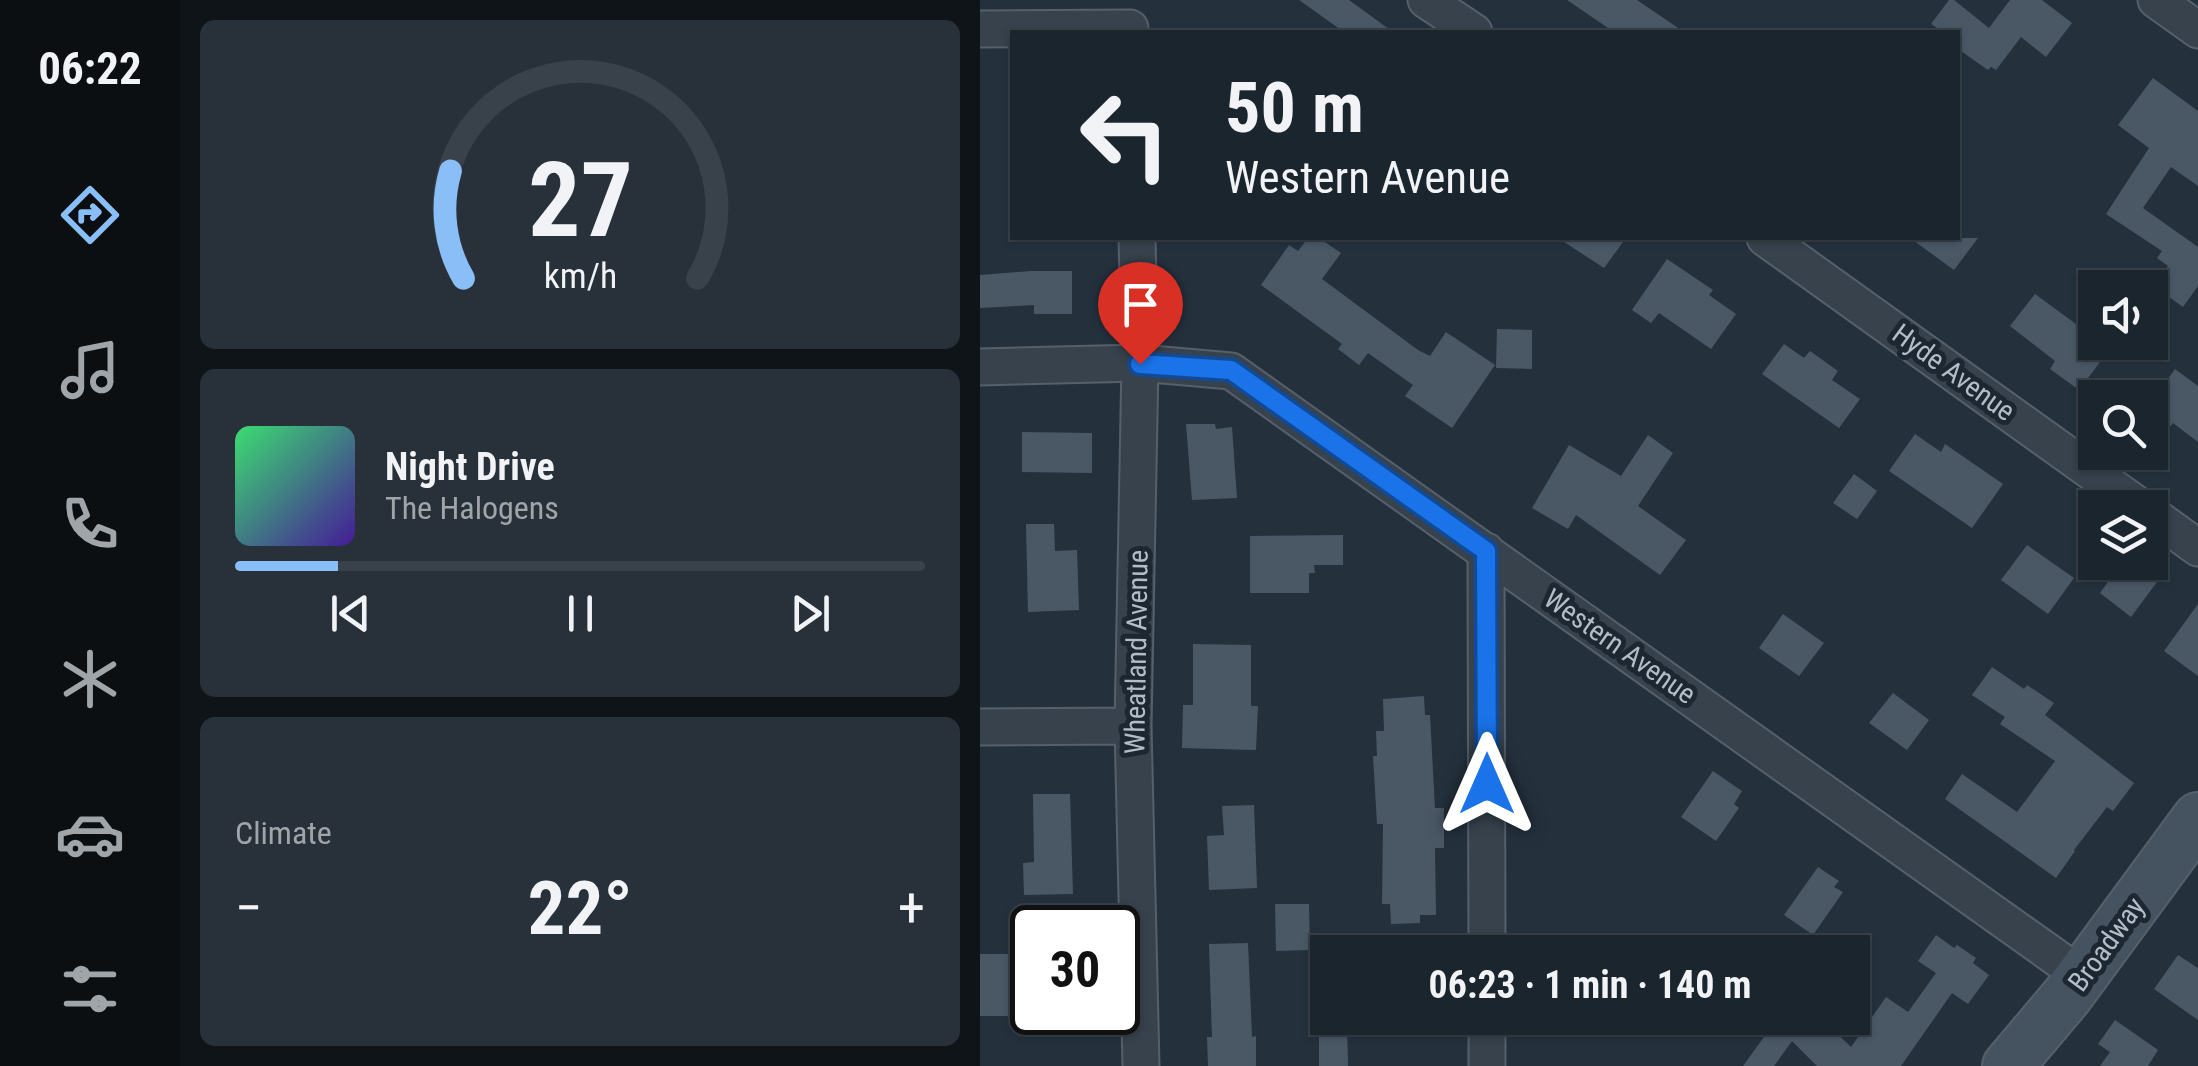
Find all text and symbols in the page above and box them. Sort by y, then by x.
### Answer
text: 06:22 [38,42,142,95]
text: 50 m [1225,67,1364,149]
icon: left [1060,70,1190,200]
text: 27 [527,140,633,261]
text: Western Avenue [1225,151,1510,204]
icon: directions [55,180,125,250]
text: km/h [543,255,617,297]
pin [1098,262,1183,365]
map controls [2078,270,2168,580]
button: sound [2078,270,2168,360]
icon: arrive [1113,277,1168,332]
street label: Hyde Avenue [1886,317,2021,428]
icon: music [55,335,125,405]
button: search [2078,380,2168,470]
text: Night Drive [385,445,555,489]
icon: phone [55,489,125,559]
text: The Halogens [385,489,559,527]
button: layers [2078,490,2168,580]
street label: Wheatland Avenue [1118,550,1155,754]
street label: Western Avenue [1538,582,1702,711]
icon: previous [323,586,378,641]
icon: pause [553,586,608,641]
icon: next [783,586,838,641]
icon: climate [55,644,125,714]
position arrow [1435,732,1539,836]
icon: car [55,799,125,869]
text: Climate [235,814,332,852]
text: 22° [528,864,633,952]
text: − [235,876,263,940]
text: + [898,876,925,940]
street label: Broadway [2061,891,2152,998]
speed limit sign: 30 [1010,905,1140,1035]
icon: filters [55,954,125,1024]
text: 06:23 · 1 min · 140 m [1429,963,1751,1007]

